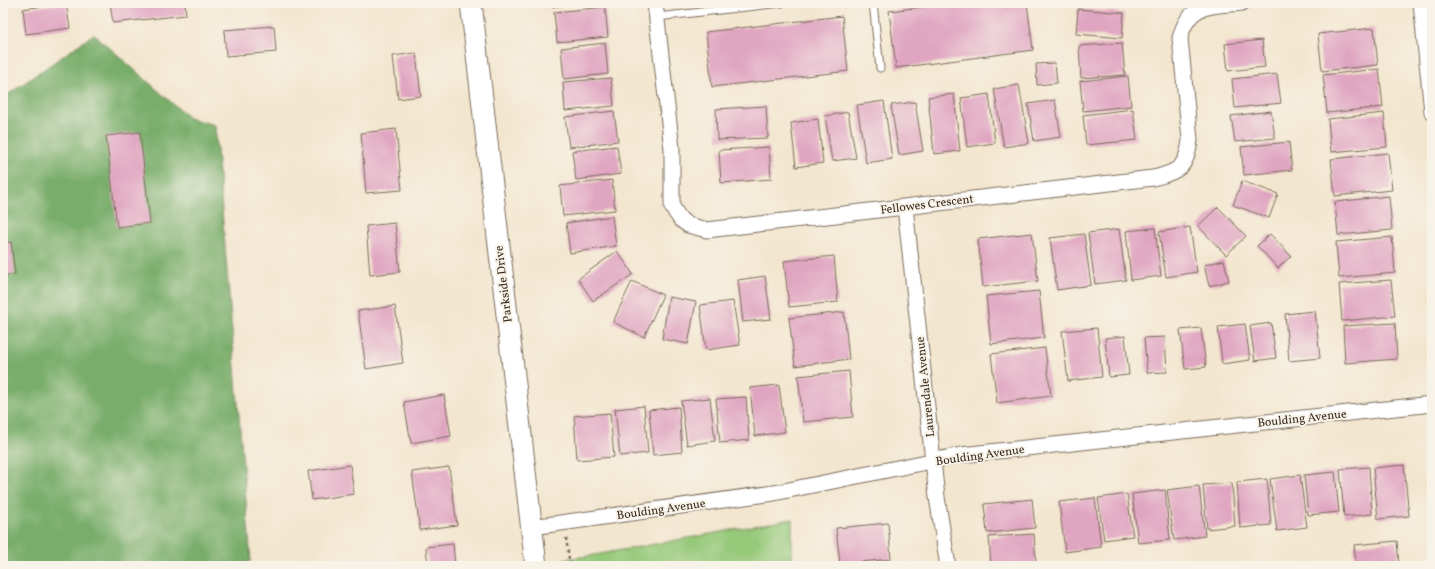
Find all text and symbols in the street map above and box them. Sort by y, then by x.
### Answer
street label: Fellowes Crescent [880,191,975,219]
street label: Parkside Drive [491,244,517,323]
street label: Laurendale Avenue [913,336,939,438]
street label: Boulding Avenue [1257,406,1348,432]
street label: Boulding Avenue [935,442,1026,470]
street label: Boulding Avenue [616,496,707,524]

